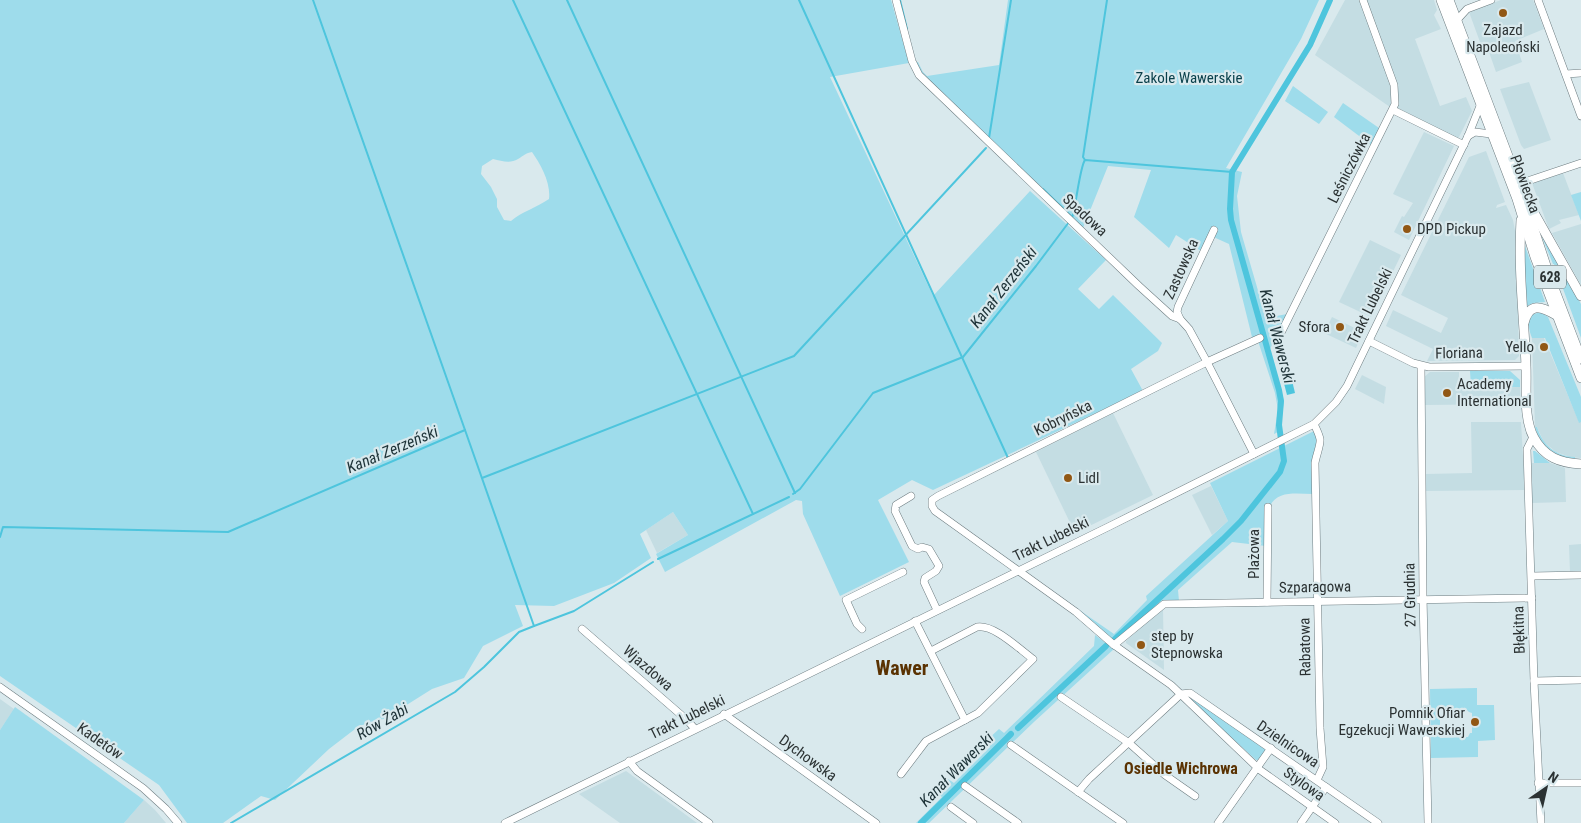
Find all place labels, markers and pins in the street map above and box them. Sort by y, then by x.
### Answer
marker: Zajazd Napoleoński [1497,7,1509,19]
place label: Zajazd Napoleoński [1466,21,1540,56]
place label: DPD Pickup [1417,220,1486,238]
marker: DPD Pickup [1401,223,1413,235]
place label: Sfora [1298,318,1330,336]
marker: Sfora [1334,321,1346,333]
place label: Yello [1505,338,1534,356]
marker: Yello [1538,341,1550,353]
place label: Academy International [1457,375,1532,410]
marker: Academy International [1441,387,1453,399]
place label: Lidl [1078,469,1099,487]
marker: Lidl [1062,472,1074,484]
place label: step by Stepnowska [1151,627,1223,662]
marker: step by Stepnowska [1135,639,1147,651]
place label: Pomnik Ofiar Egzekucji Wawerskiej [1338,704,1465,739]
marker: Pomnik Ofiar Egzekucji Wawerskiej [1469,716,1481,728]

